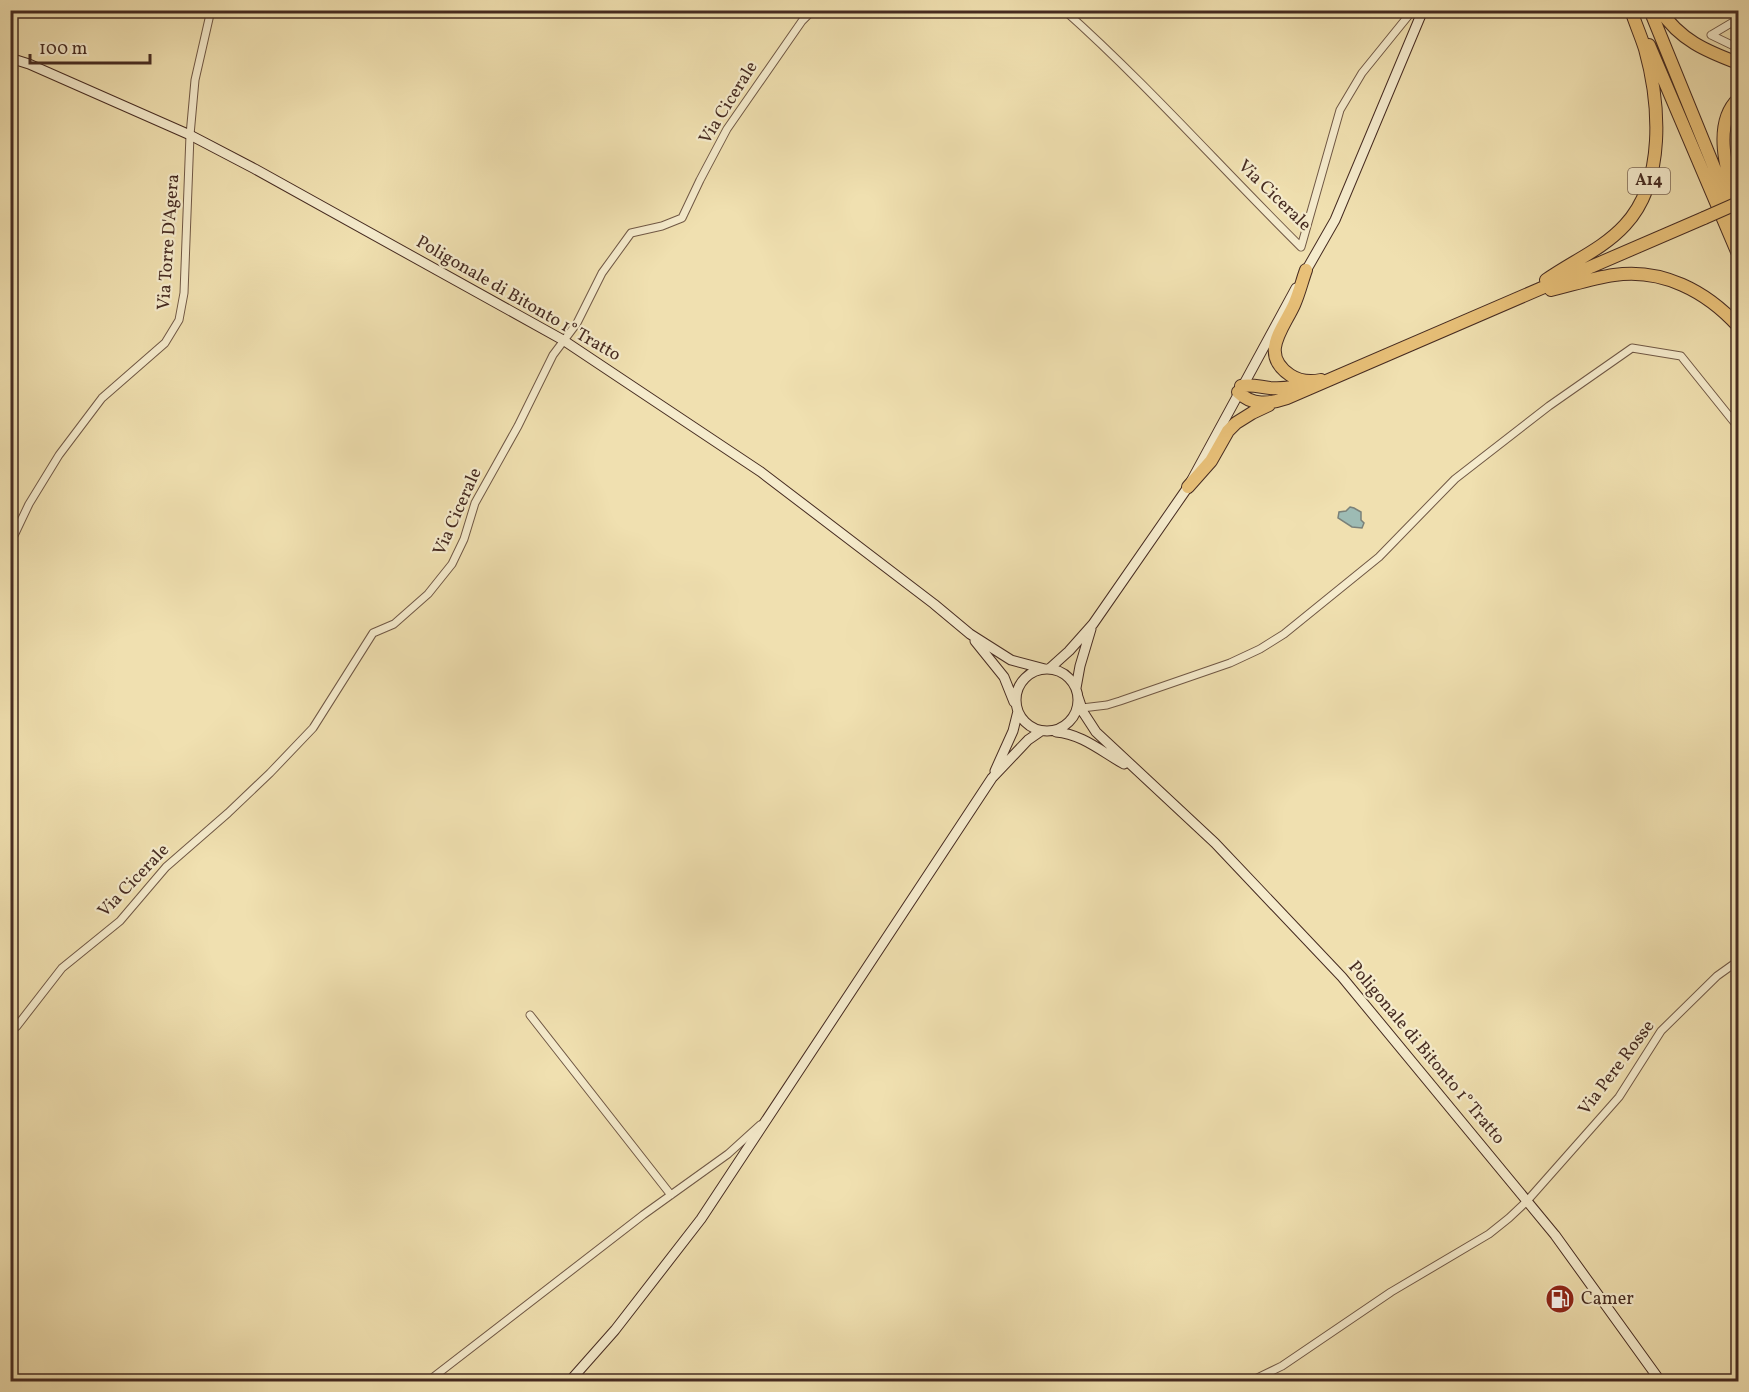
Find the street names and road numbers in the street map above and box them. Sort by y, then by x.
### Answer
street label: Via Cicerale [694,57,764,149]
street label: Via Cicerale [1232,154,1316,238]
road number: A14 [1628,168,1670,194]
street label: Via Torre D'Agera [152,173,186,311]
street label: Poligonale di Bitonto 1° Tratto [411,230,625,368]
street label: Via Cicerale [428,464,488,560]
street label: Via Cicerale [92,839,176,923]
street label: Poligonale di Bitonto 1° Tratto [1342,956,1510,1150]
street label: Via Pere Rosse [1573,1015,1661,1121]

